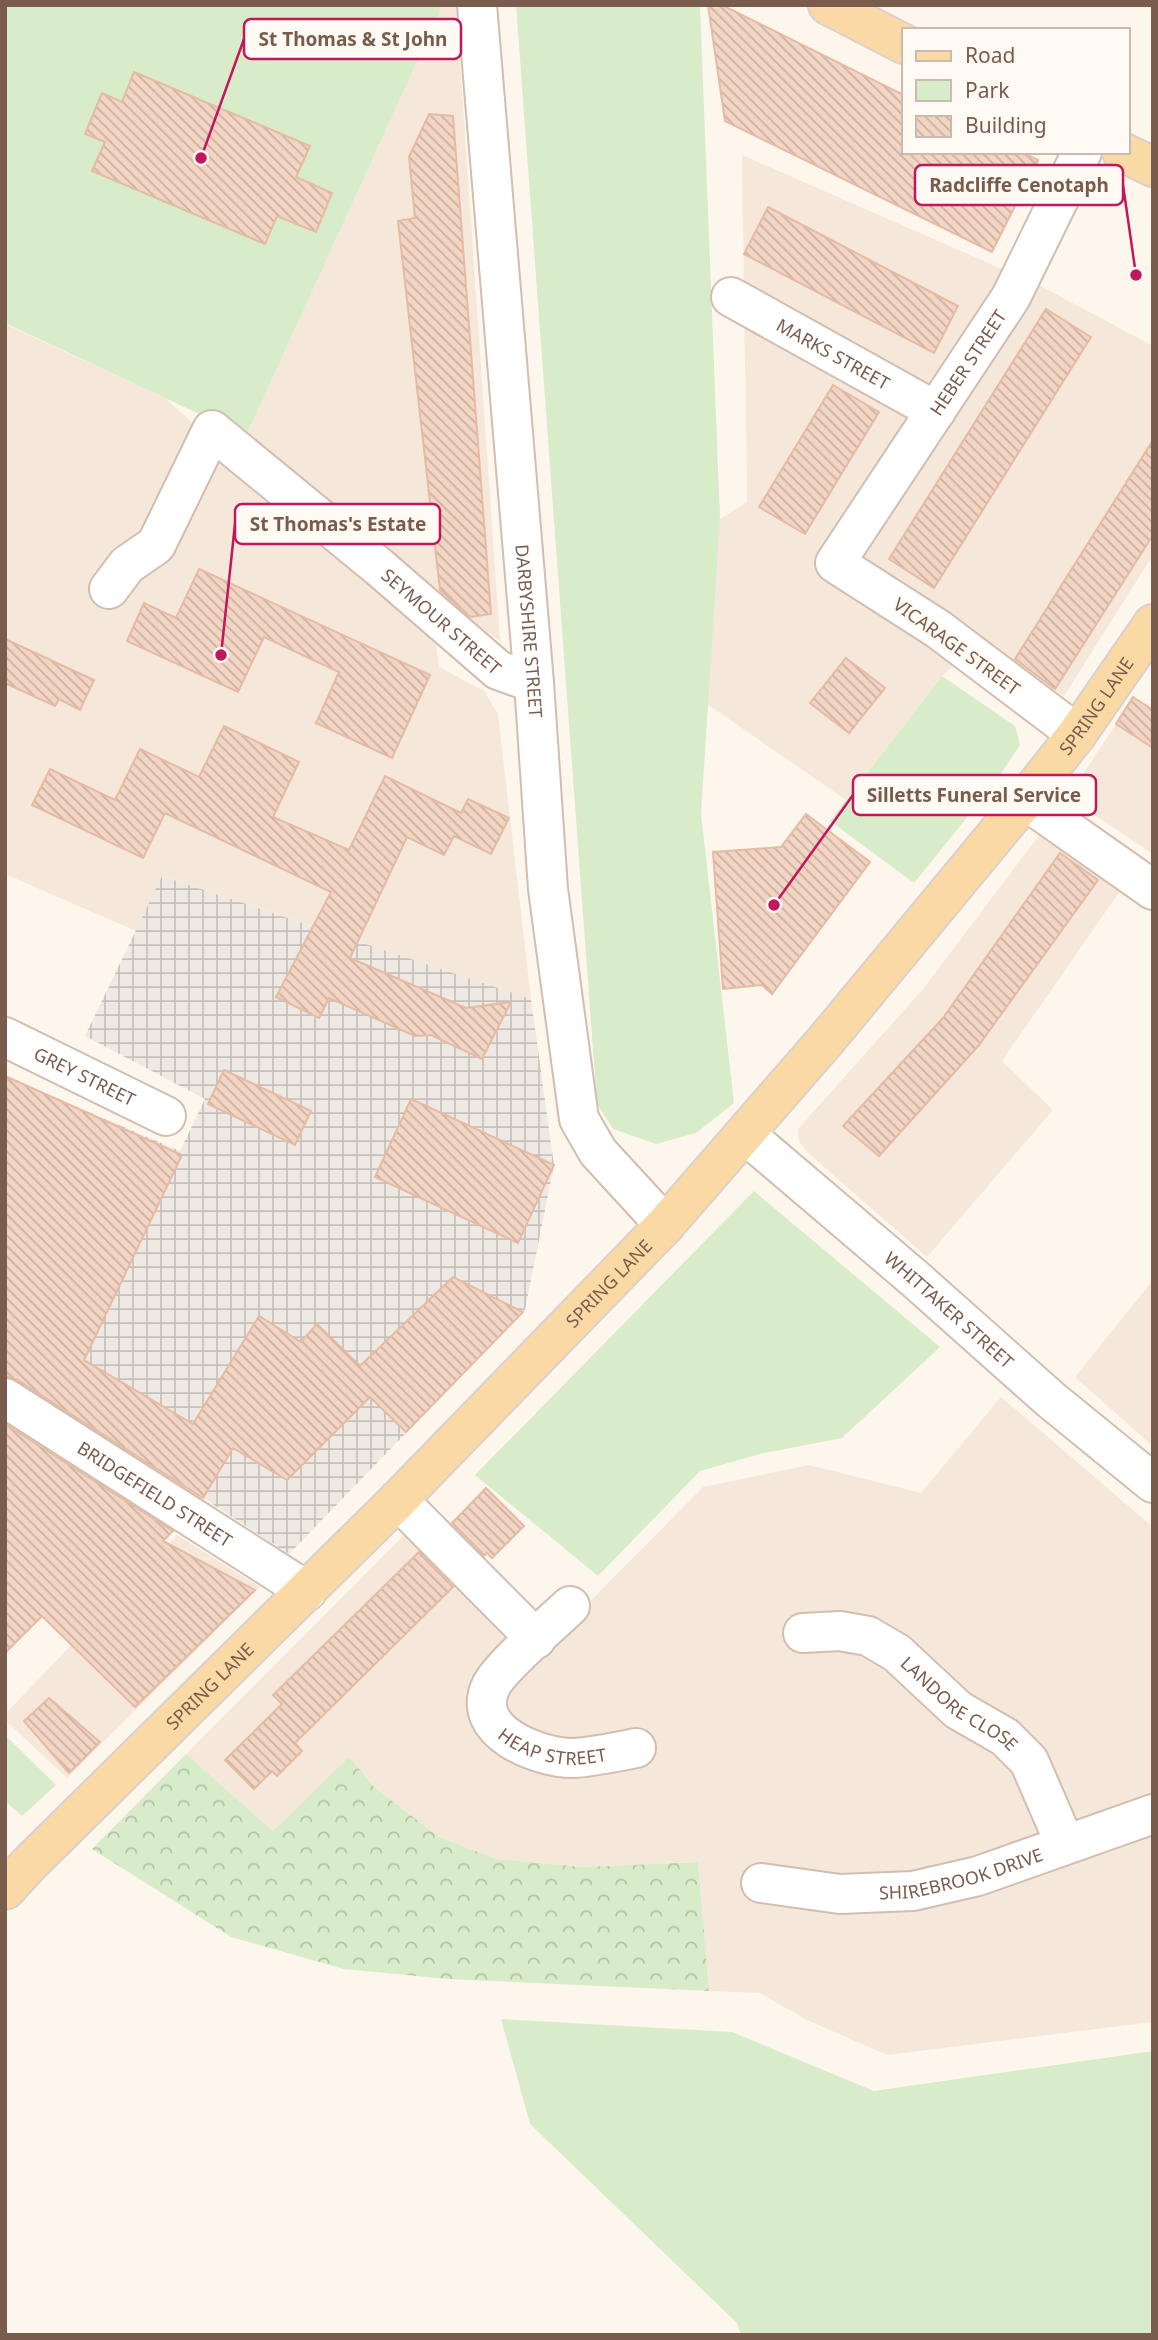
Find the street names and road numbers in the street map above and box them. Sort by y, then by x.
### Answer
street label: HEBER STREET [924,305,1011,420]
street label: MARKS STREET [772,313,894,395]
street label: DARBYSHIRE STREET [510,543,548,718]
street label: SEYMOUR STREET [377,563,506,680]
street label: VICARAGE STREET [889,592,1025,700]
street label: SPRING LANE [1053,652,1139,760]
street label: GREY STREET [30,1041,140,1111]
street label: SPRING LANE [560,1234,657,1332]
street label: WHITTAKER STREET [879,1246,1019,1373]
street label: BRIDGEFIELD STREET [73,1435,237,1552]
street label: SPRING LANE [160,1637,259,1735]
street label: LANDORE CLOSE [896,1651,1024,1756]
street label: HEAP STREET [493,1722,608,1770]
street label: SHIREBROOK DRIVE [878,1842,1046,1904]

